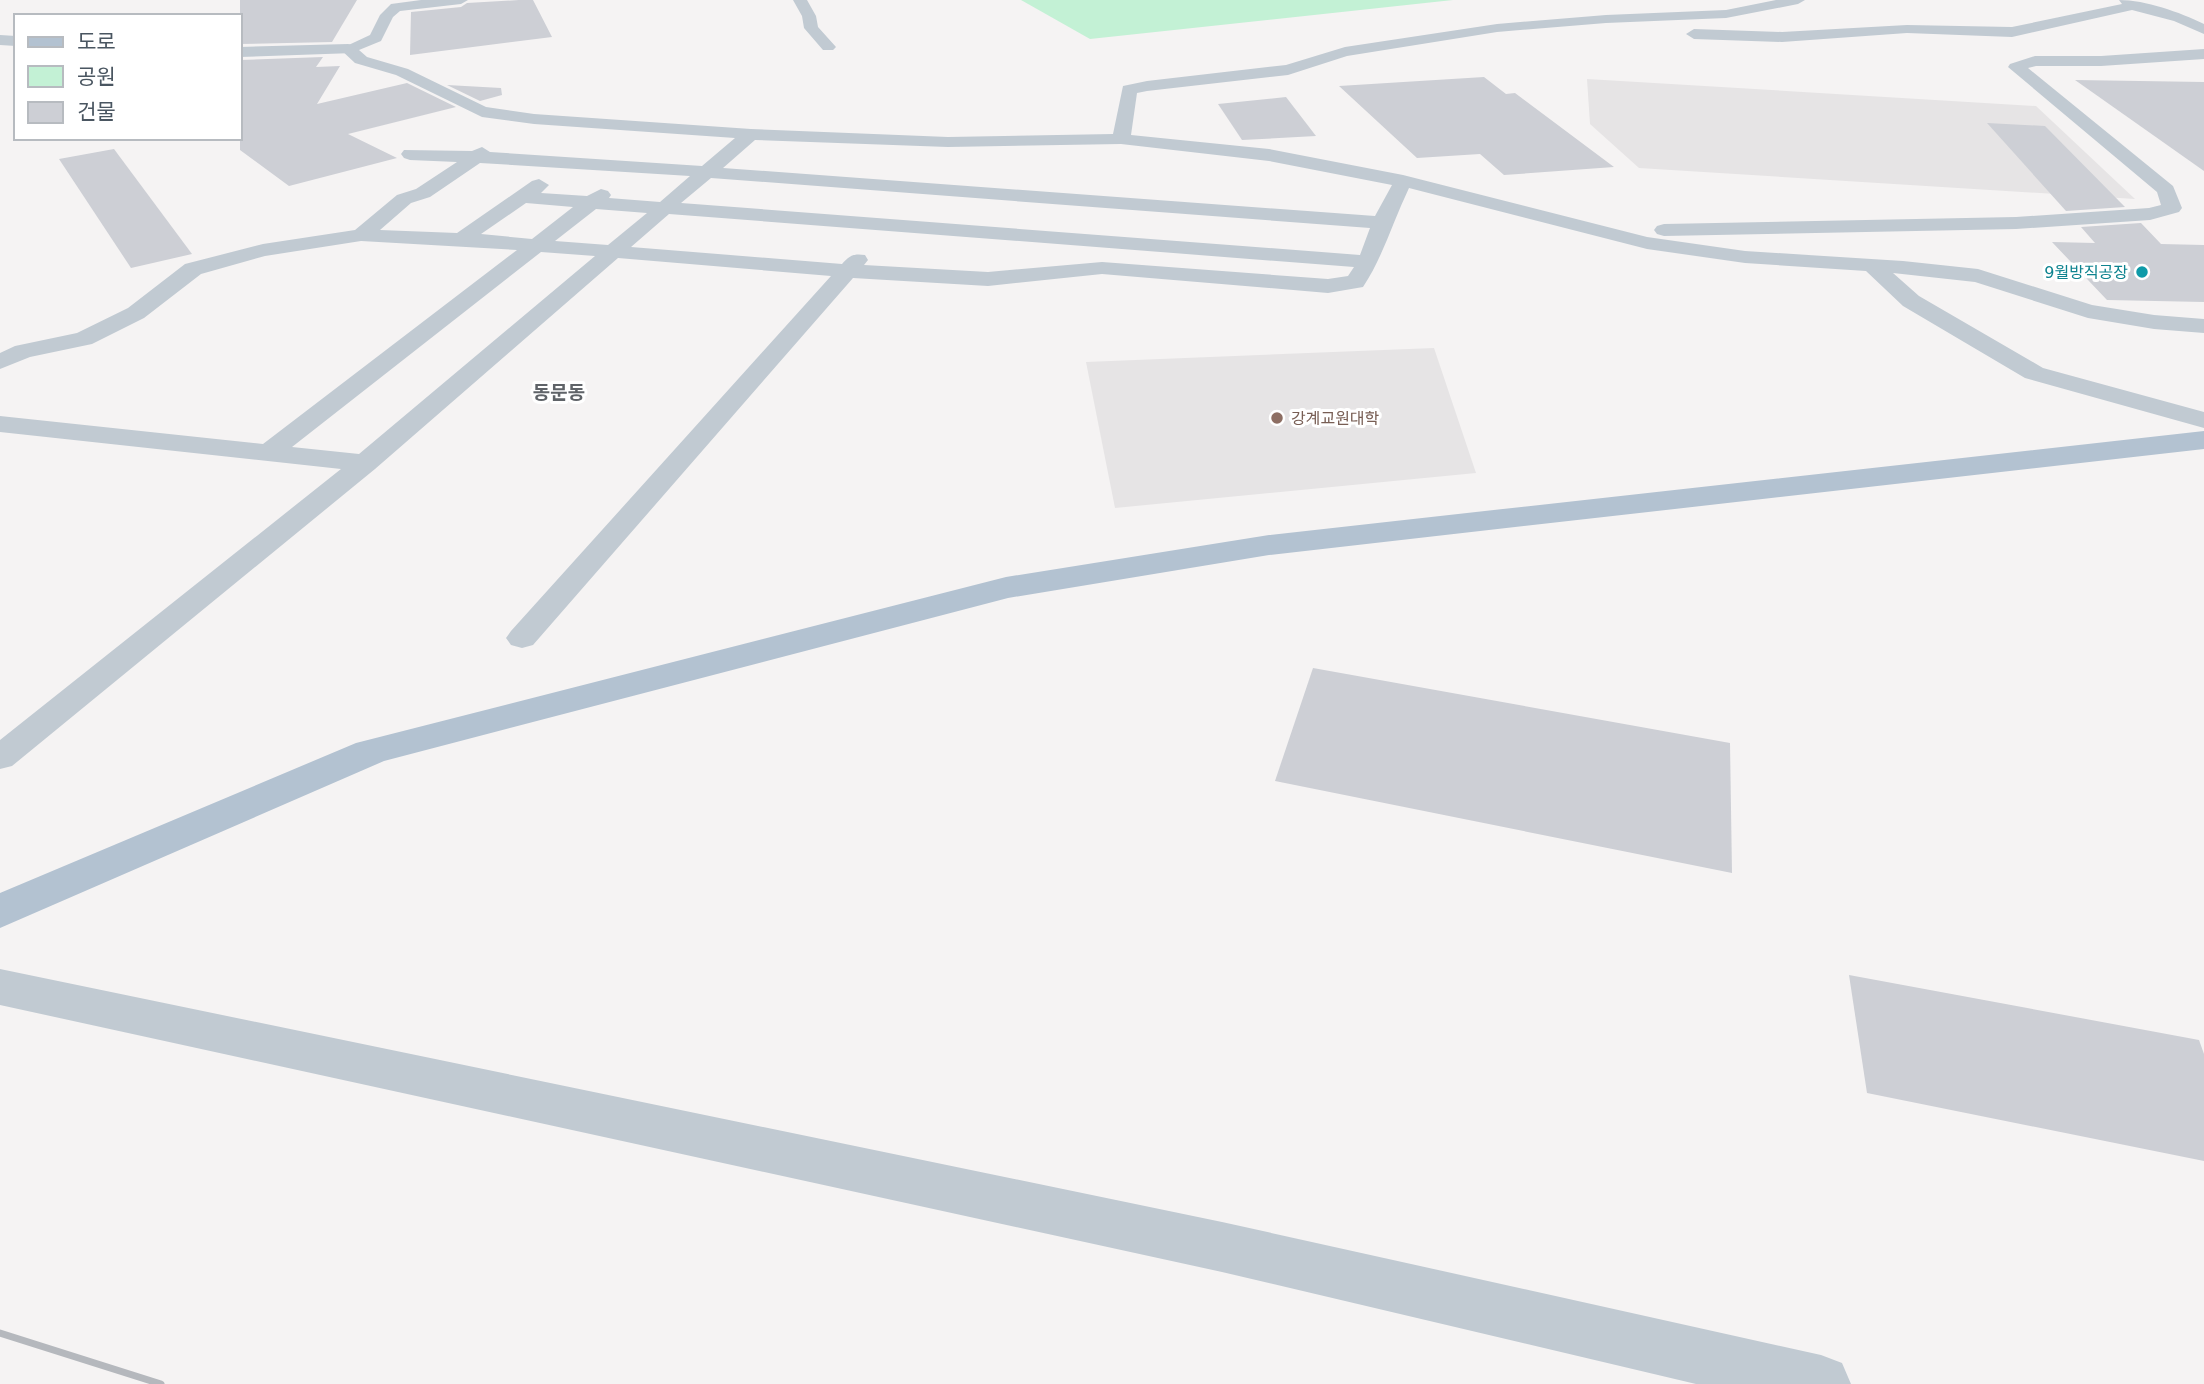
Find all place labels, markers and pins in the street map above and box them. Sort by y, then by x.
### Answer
place label: 9월방직공장 [2044,263,2128,282]
marker: 9월방직공장 [2134,264,2150,280]
place label: 강계교원대학 [1291,409,1380,428]
marker: 강계교원대학 [1269,410,1285,426]

